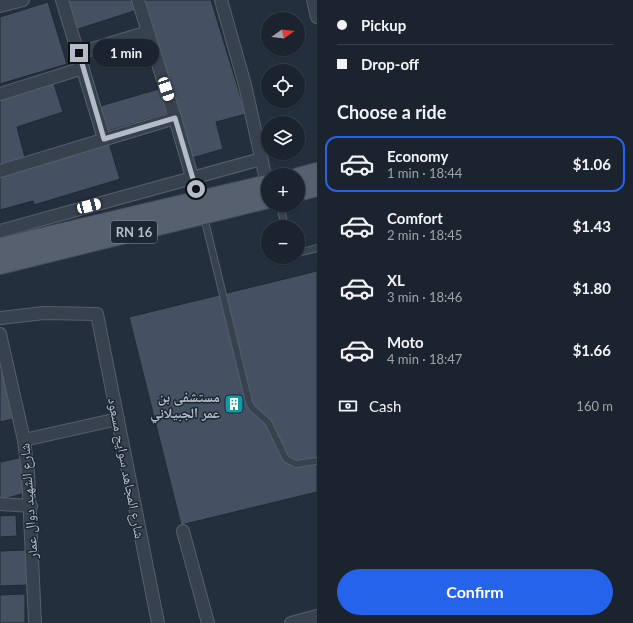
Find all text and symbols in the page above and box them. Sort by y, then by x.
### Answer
north arrow [261,12,305,56]
map controls [261,12,305,264]
text: Pickup [361,16,406,34]
callout: 1 min [93,39,159,67]
route end [70,44,88,62]
text: 1 min [110,45,142,61]
text: Drop-off [361,55,419,73]
button: locate [261,64,305,108]
car [157,76,175,102]
text: Choose a ride [337,101,446,123]
button: layers [261,116,305,160]
icon: car [339,146,375,182]
text: Economy [387,147,448,165]
text: $1.06 [573,155,611,173]
text: 1 min · 18:44 [387,165,462,181]
button: + [261,168,305,212]
route start [187,180,205,198]
car [76,197,102,215]
icon: car [339,208,375,244]
text: Comfort [387,209,443,227]
text: $1.43 [573,217,611,235]
button: − [261,220,305,264]
road number: RN 16 [111,221,157,243]
text: 2 min · 18:45 [387,227,462,243]
icon: car [339,270,375,306]
text: XL [387,271,405,289]
text: $1.80 [573,279,611,297]
text: 3 min · 18:46 [387,289,462,305]
icon: car [339,332,375,368]
text: Moto [387,333,424,351]
text: $1.66 [573,341,611,359]
text: 4 min · 18:47 [387,351,462,367]
place label: مستشفى بن عمر الجبيلاني [150,388,220,424]
building icon: مستشفى بن عمر الجبيلاني [223,393,245,415]
icon: cash [337,395,359,417]
street label: شارع المجاهد سوايح مسعود [103,396,149,540]
text: Cash [369,397,401,415]
text: 160 m [576,398,613,414]
street label: شارع الشهيد دوال عمار [15,443,43,560]
button: Confirm [337,569,613,615]

